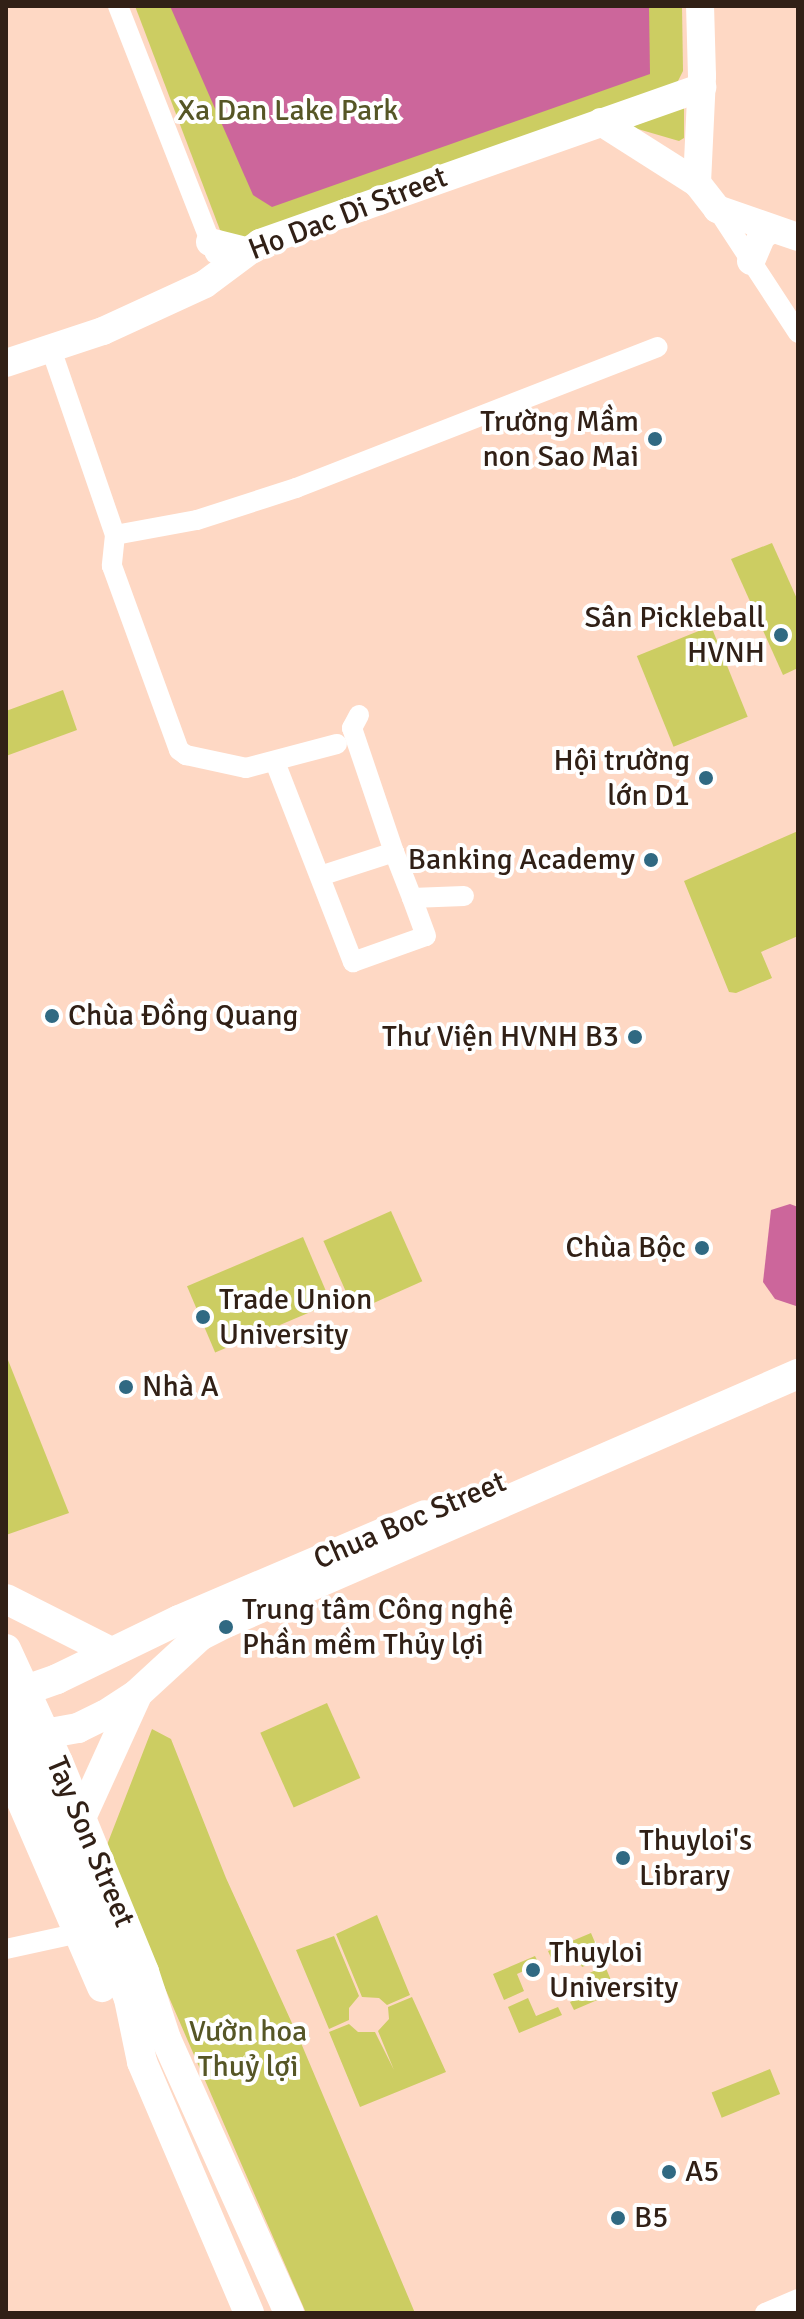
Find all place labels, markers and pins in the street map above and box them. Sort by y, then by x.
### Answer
place label: Trường Mầm non Sao Mai [480,404,639,474]
marker: Trường Mầm non Sao Mai [646,430,664,448]
place label: Sân Pickleball HVNH [584,600,765,670]
marker: Sân Pickleball HVNH [772,626,790,644]
place label: Hội trường lớn D1 [554,743,690,814]
marker: Hội trường lớn D1 [697,769,715,787]
place label: Banking Academy [408,842,635,878]
marker: Banking Academy [642,851,660,869]
place label: Chùa Đồng Quang [68,998,298,1034]
marker: Chùa Đồng Quang [43,1007,61,1025]
place label: Thư Viện HVNH B3 [382,1019,619,1055]
marker: Thư Viện HVNH B3 [626,1028,644,1046]
place label: Chùa Bộc [565,1230,686,1266]
marker: Chùa Bộc [693,1239,711,1257]
place label: Trade Union University [219,1282,372,1352]
marker: Trade Union University [194,1308,212,1326]
place label: Nhà A [142,1369,219,1405]
marker: Nhà A [117,1378,135,1396]
place label: Trung tâm Công nghệ Phần mềm Thủy lợi [242,1592,514,1662]
marker: Trung tâm Công nghệ Phần mềm Thủy lợi [217,1618,235,1636]
place label: Thuyloi's Library [639,1823,752,1894]
marker: Thuyloi's Library [614,1849,632,1867]
place label: Thuyloi University [549,1935,678,2006]
marker: Thuyloi University [524,1961,542,1979]
place label: A5 [685,2154,720,2190]
marker: A5 [660,2163,678,2181]
place label: B5 [634,2200,668,2236]
marker: B5 [609,2209,627,2227]

